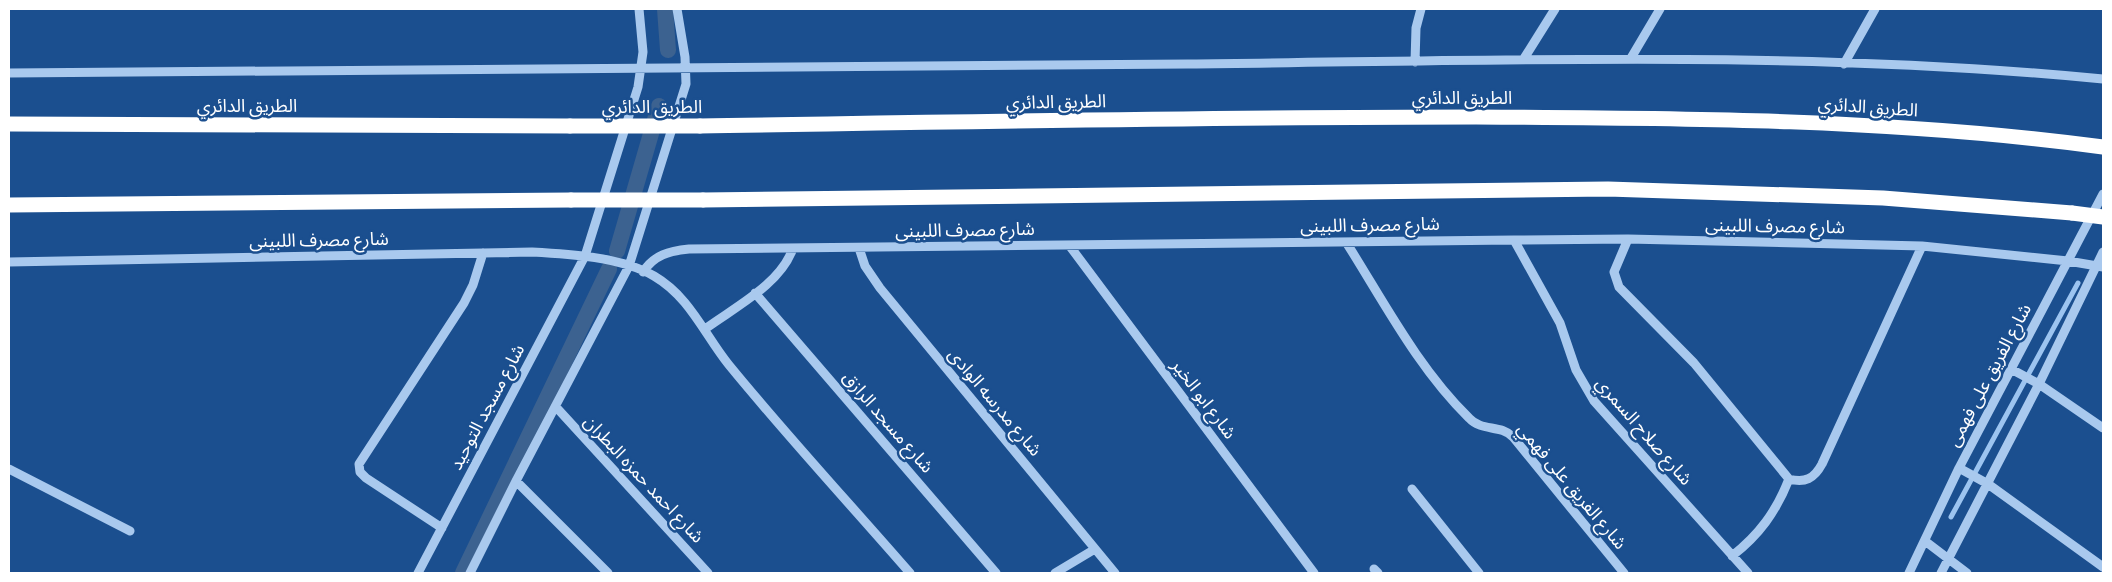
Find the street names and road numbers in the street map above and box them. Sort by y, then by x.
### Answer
street label: الطريق الدائري [1412,85,1512,111]
street label: الطريق الدائري [1006,88,1106,116]
street label: الطريق الدائري [1817,91,1919,124]
street label: الطريق الدائري [197,93,297,119]
street label: الطريق الدائري [602,94,702,120]
street label: شارع مصرف اللبينى [1300,211,1440,240]
street label: شارع مصرف اللبينى [1705,212,1845,241]
street label: شارع مصرف اللبينى [895,216,1035,245]
street label: شارع مصرف اللبينى [249,226,389,255]
street label: شارع الفريق على فهمى [1940,299,2039,452]
street label: شارع مسجد التوحيد [443,339,532,475]
street label: شارع مدرسه الوادى [941,342,1048,462]
street label: شارع ابو الخير [1164,353,1243,445]
street label: شارع مسجد الرازق [835,365,940,479]
street label: شارع صلاح السمري [1589,371,1699,492]
street label: شارع احمد حمزه البطران [577,409,710,549]
street label: شارع الفريق على فهمي [1510,417,1633,556]

